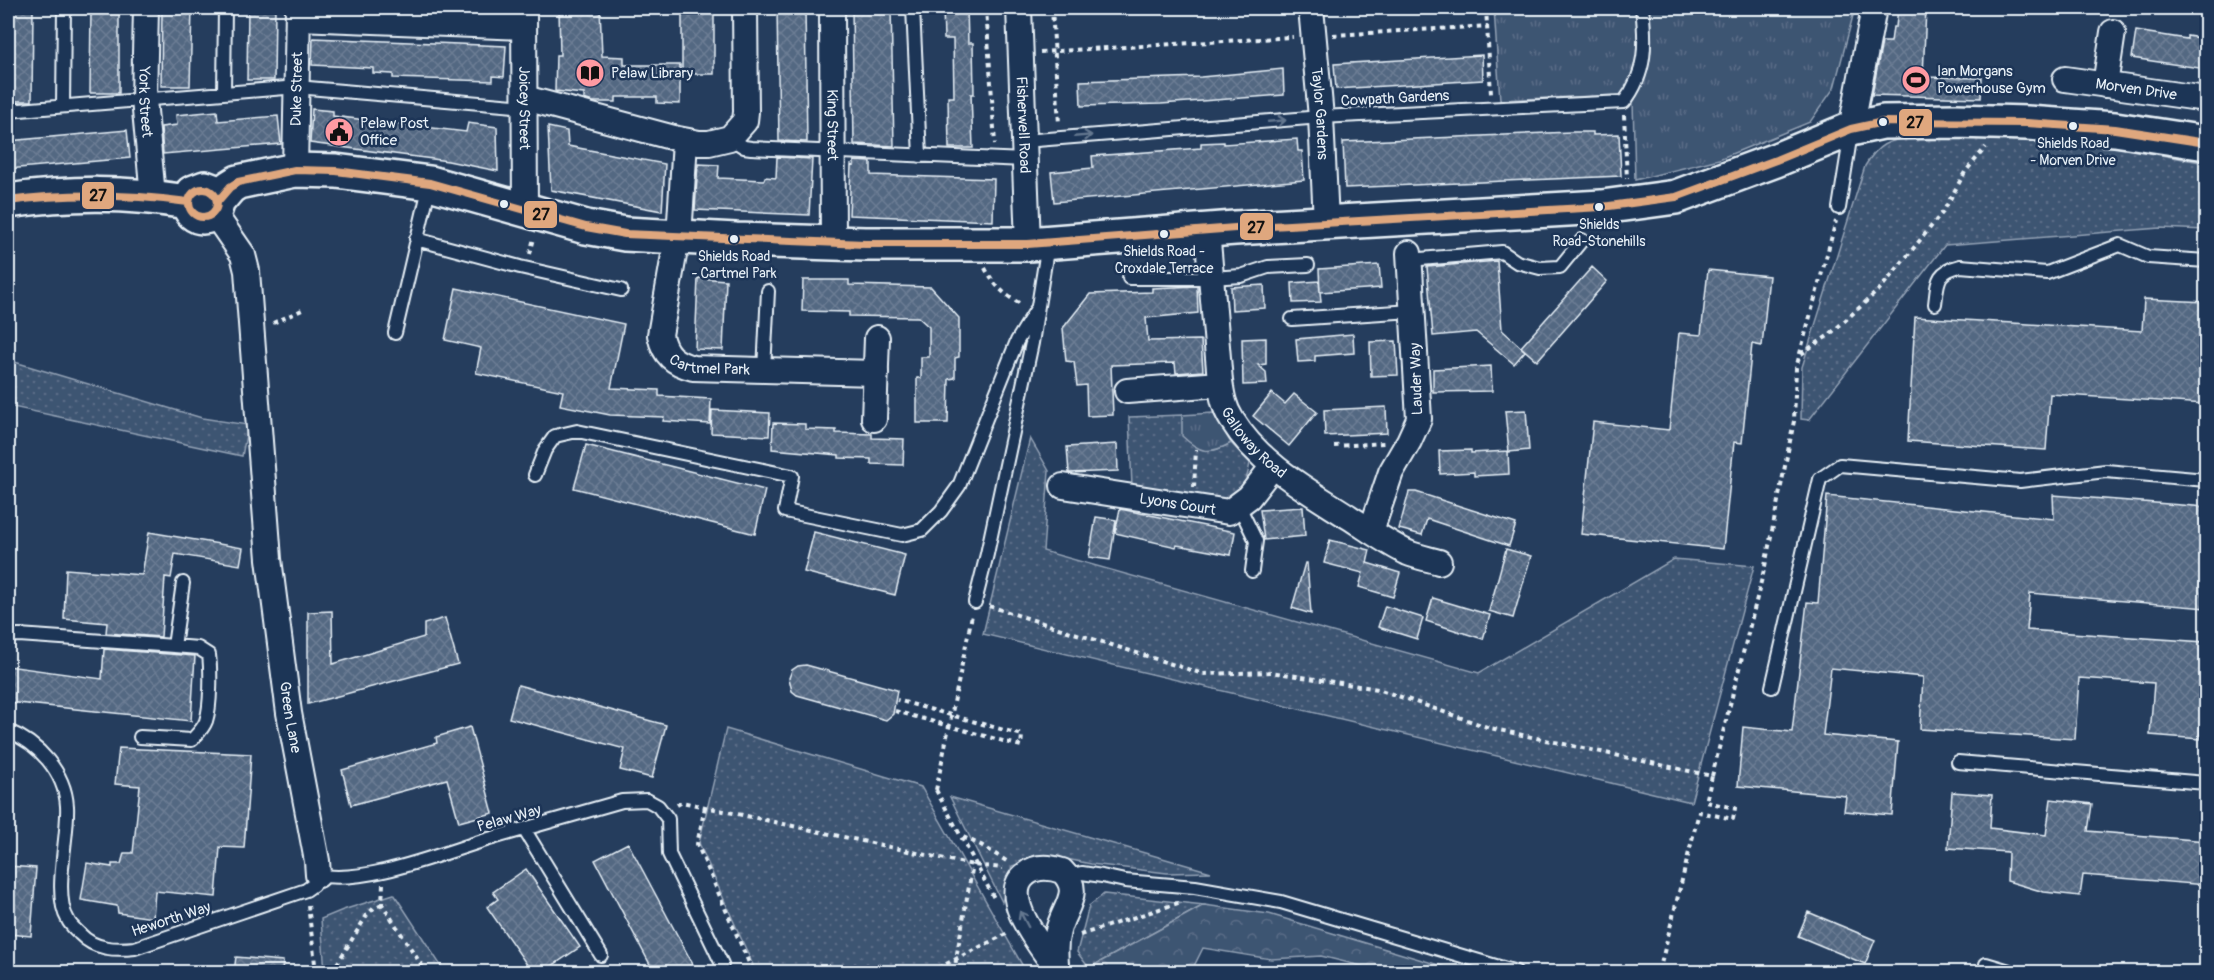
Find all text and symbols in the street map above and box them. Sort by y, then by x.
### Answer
street label: Duke Street [287,51,307,126]
library icon: Pelaw Library [574,57,606,89]
place label: Ian Morgans Powerhouse Gym [1937,62,2046,98]
place label: Pelaw Library [611,64,694,83]
sports icon: Ian Morgans Powerhouse Gym [1900,64,1932,96]
street label: York Street [134,65,157,139]
street label: Joicey Street [514,66,534,151]
street label: Taylor Gardens [1306,67,1332,161]
street label: Morven Drive [2094,74,2179,105]
street label: Fisherwell Road [1012,76,1034,174]
street label: Cowpath Gardens [1340,86,1450,111]
street label: King Street [822,89,842,162]
line badge: 27 [1898,108,1933,137]
text: 27 [1906,113,1924,133]
place label: Pelaw Post Office [360,114,430,150]
one-way arrow [1267,115,1287,126]
public building icon: Pelaw Post Office [323,116,355,148]
unlabelled marker [1877,116,1889,128]
marker: Shields Road - Morven Drive [2067,120,2079,132]
one-way arrow [1072,130,1092,141]
place label: Shields Road - Morven Drive [2030,135,2116,169]
line badge: 27 [81,181,115,210]
text: 27 [89,186,107,206]
unlabelled marker [498,198,510,210]
line badge: 27 [523,200,558,229]
marker: Shields Road-Stonehills [1593,201,1605,213]
text: 27 [532,205,550,225]
line badge: 27 [1239,212,1274,241]
place label: Shields Road-Stonehills [1552,216,1646,250]
text: 27 [1247,218,1265,238]
marker: Shields Road - Croxdale Terrace [1158,228,1170,240]
marker: Shields Road - Cartmel Park [728,233,740,245]
place label: Shields Road - Croxdale Terrace [1115,243,1213,277]
place label: Shields Road - Cartmel Park [691,248,777,282]
street label: Lauder Way [1406,342,1427,415]
street label: Cartmel Park [665,350,751,380]
street label: Galloway Road [1217,404,1290,483]
street label: Lyons Court [1138,489,1218,520]
street label: Green Lane [275,680,305,755]
street label: Pelaw Way [475,800,544,837]
street label: Heworth Way [129,898,214,941]
one-way arrow [1018,911,1029,929]

